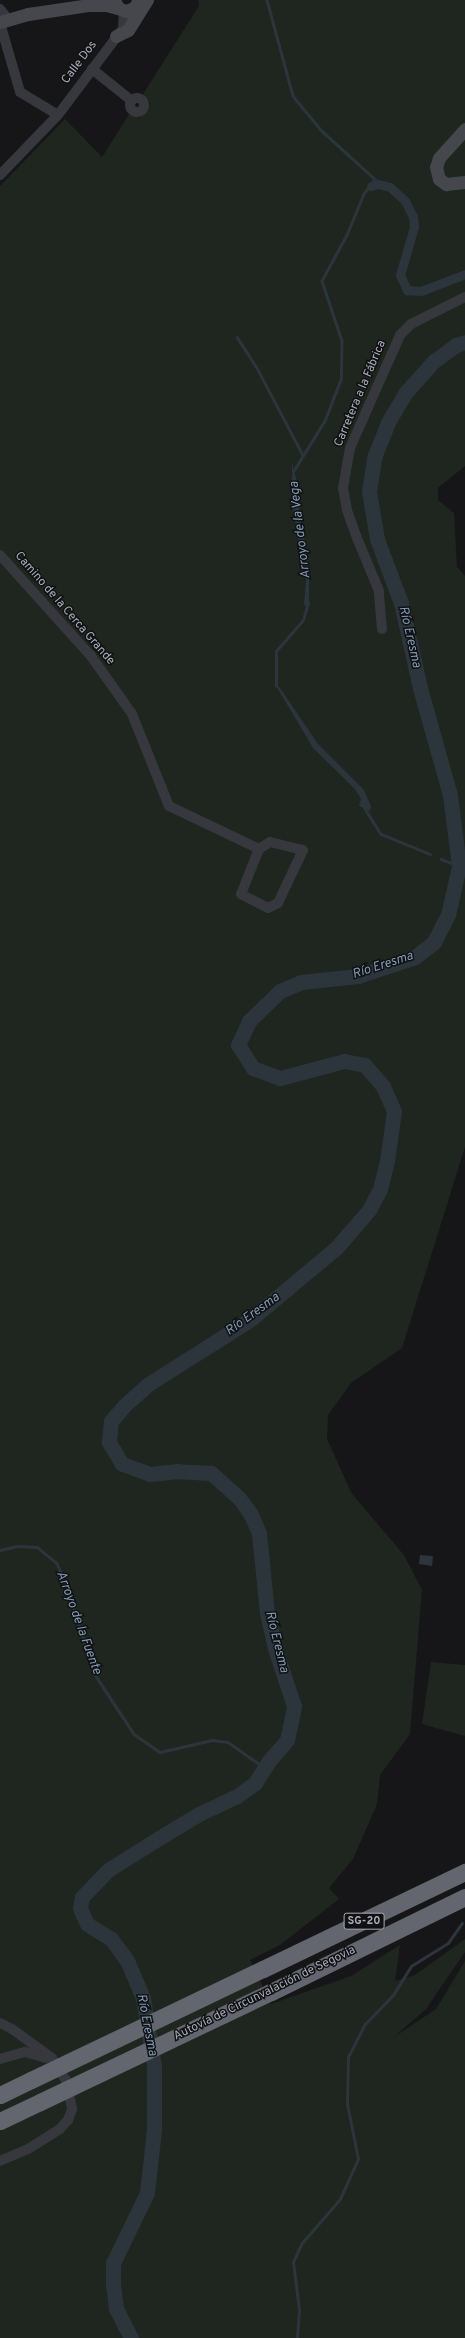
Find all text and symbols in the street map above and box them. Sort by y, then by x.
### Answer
street label: Calle Dos [59,39,101,87]
street label: Carretera a la Fábrica [332,339,390,449]
water label: Arroyo de la Vega [287,480,315,580]
street label: Camino de la Cerca Grande [11,549,117,669]
water label: Río Eresma [394,605,424,669]
water label: Río Eresma [351,949,415,983]
water label: Río Eresma [223,1290,283,1340]
water label: Arroyo de la Fuente [52,1569,104,1677]
water label: Río Eresma [261,1610,291,1674]
road number: SG-20 [343,1912,385,1930]
street label: Autovía de Circunvalación de Segovia [172,1944,358,2044]
water label: Río Eresma [132,1993,160,2057]

